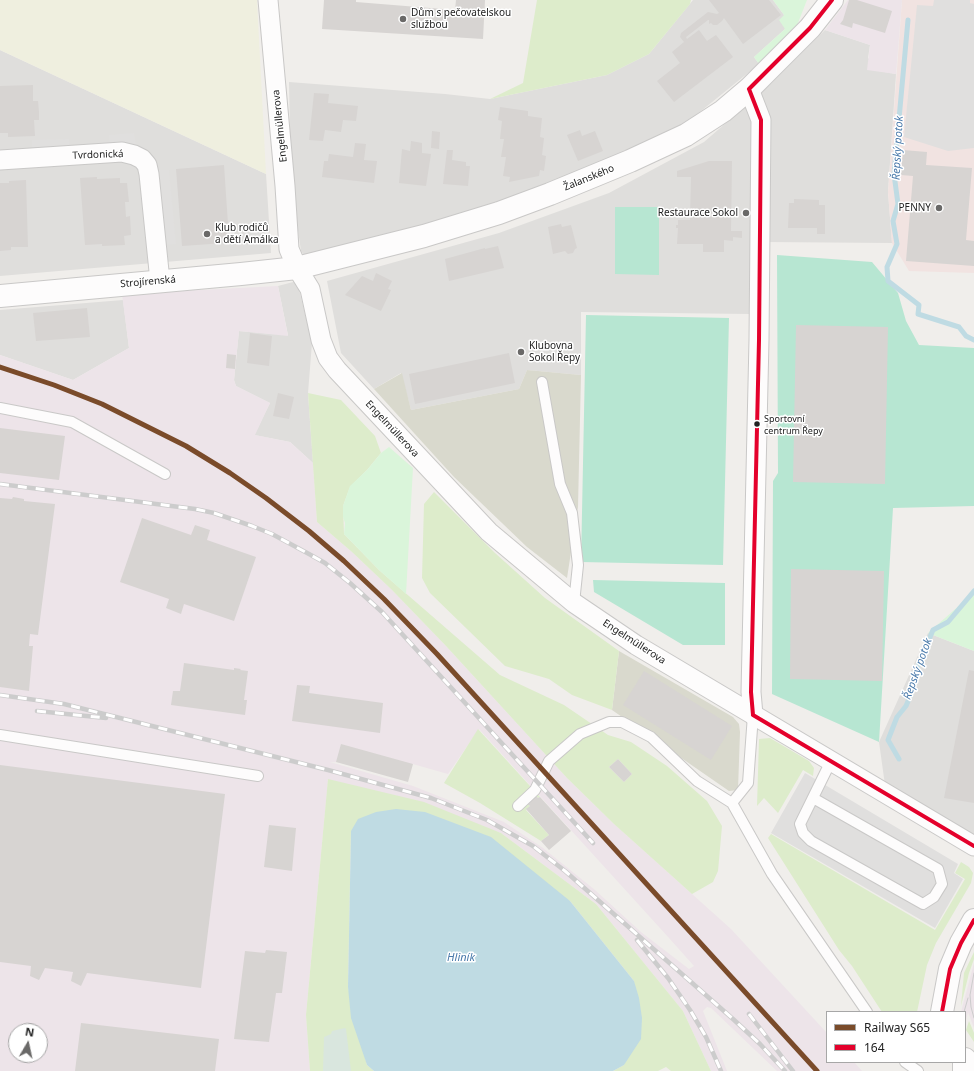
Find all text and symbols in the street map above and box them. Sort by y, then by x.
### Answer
place label: Dům s pečovatelskou službou [411,7,511,30]
marker: Dům s pečovatelskou službou [398,14,408,24]
street label: Engelmüllerova [270,89,290,163]
water label: Řepský potok [890,116,906,180]
street label: Tvrdonická [72,148,124,162]
street label: Žalanského [562,162,616,194]
place label: PENNY [899,202,931,214]
marker: PENNY [934,203,944,213]
place label: Restaurace Sokol [658,207,738,219]
marker: Restaurace Sokol [741,208,751,218]
place label: Klub rodičů a dětí Amálka [215,222,279,246]
marker: Klub rodičů a dětí Amálka [202,229,212,239]
street label: Strojírenská [120,274,176,290]
place label: Klubovna Sokol Řepy [529,340,580,364]
marker: Klubovna Sokol Řepy [516,347,526,357]
street label: Engelmüllerova [363,398,421,460]
place label: Sportovní centrum Řepy [764,414,823,435]
marker: Sportovní centrum Řepy [752,419,762,429]
street label: Engelmüllerova [600,617,668,667]
water label: Řepský potok [901,637,935,701]
water label: Hliník [447,951,475,965]
legend [826,1011,966,1063]
text: Railway S65 [864,1019,930,1036]
north arrow [8,1023,48,1063]
text: N [24,1024,35,1040]
text: 164 [864,1039,885,1056]

